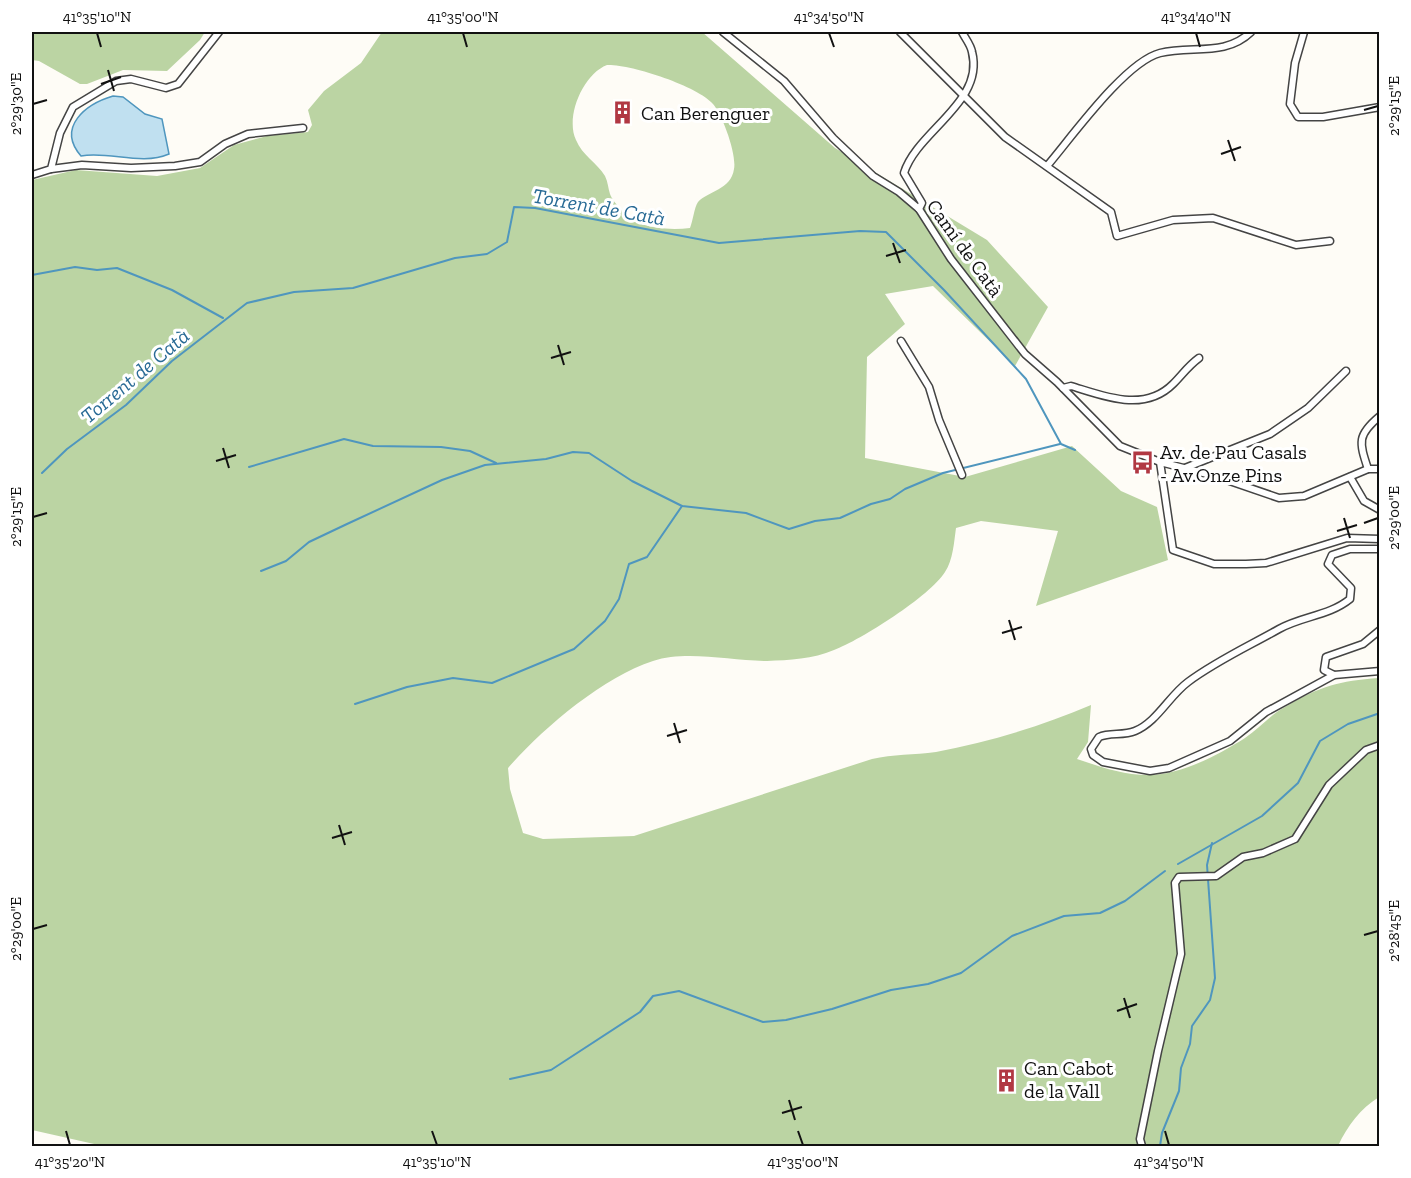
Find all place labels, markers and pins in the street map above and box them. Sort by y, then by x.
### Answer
building icon: Can Berenguer [610,100,636,126]
place label: Can Berenguer [641,101,770,125]
place label: Av. de Pau Casals - Av.Onze Pins [1160,440,1307,487]
bus stop icon: Av. de Pau Casals - Av.Onze Pins [1129,450,1155,476]
place label: Can Cabot de la Vall [1024,1056,1114,1103]
building icon: Can Cabot de la Vall [993,1067,1019,1093]

